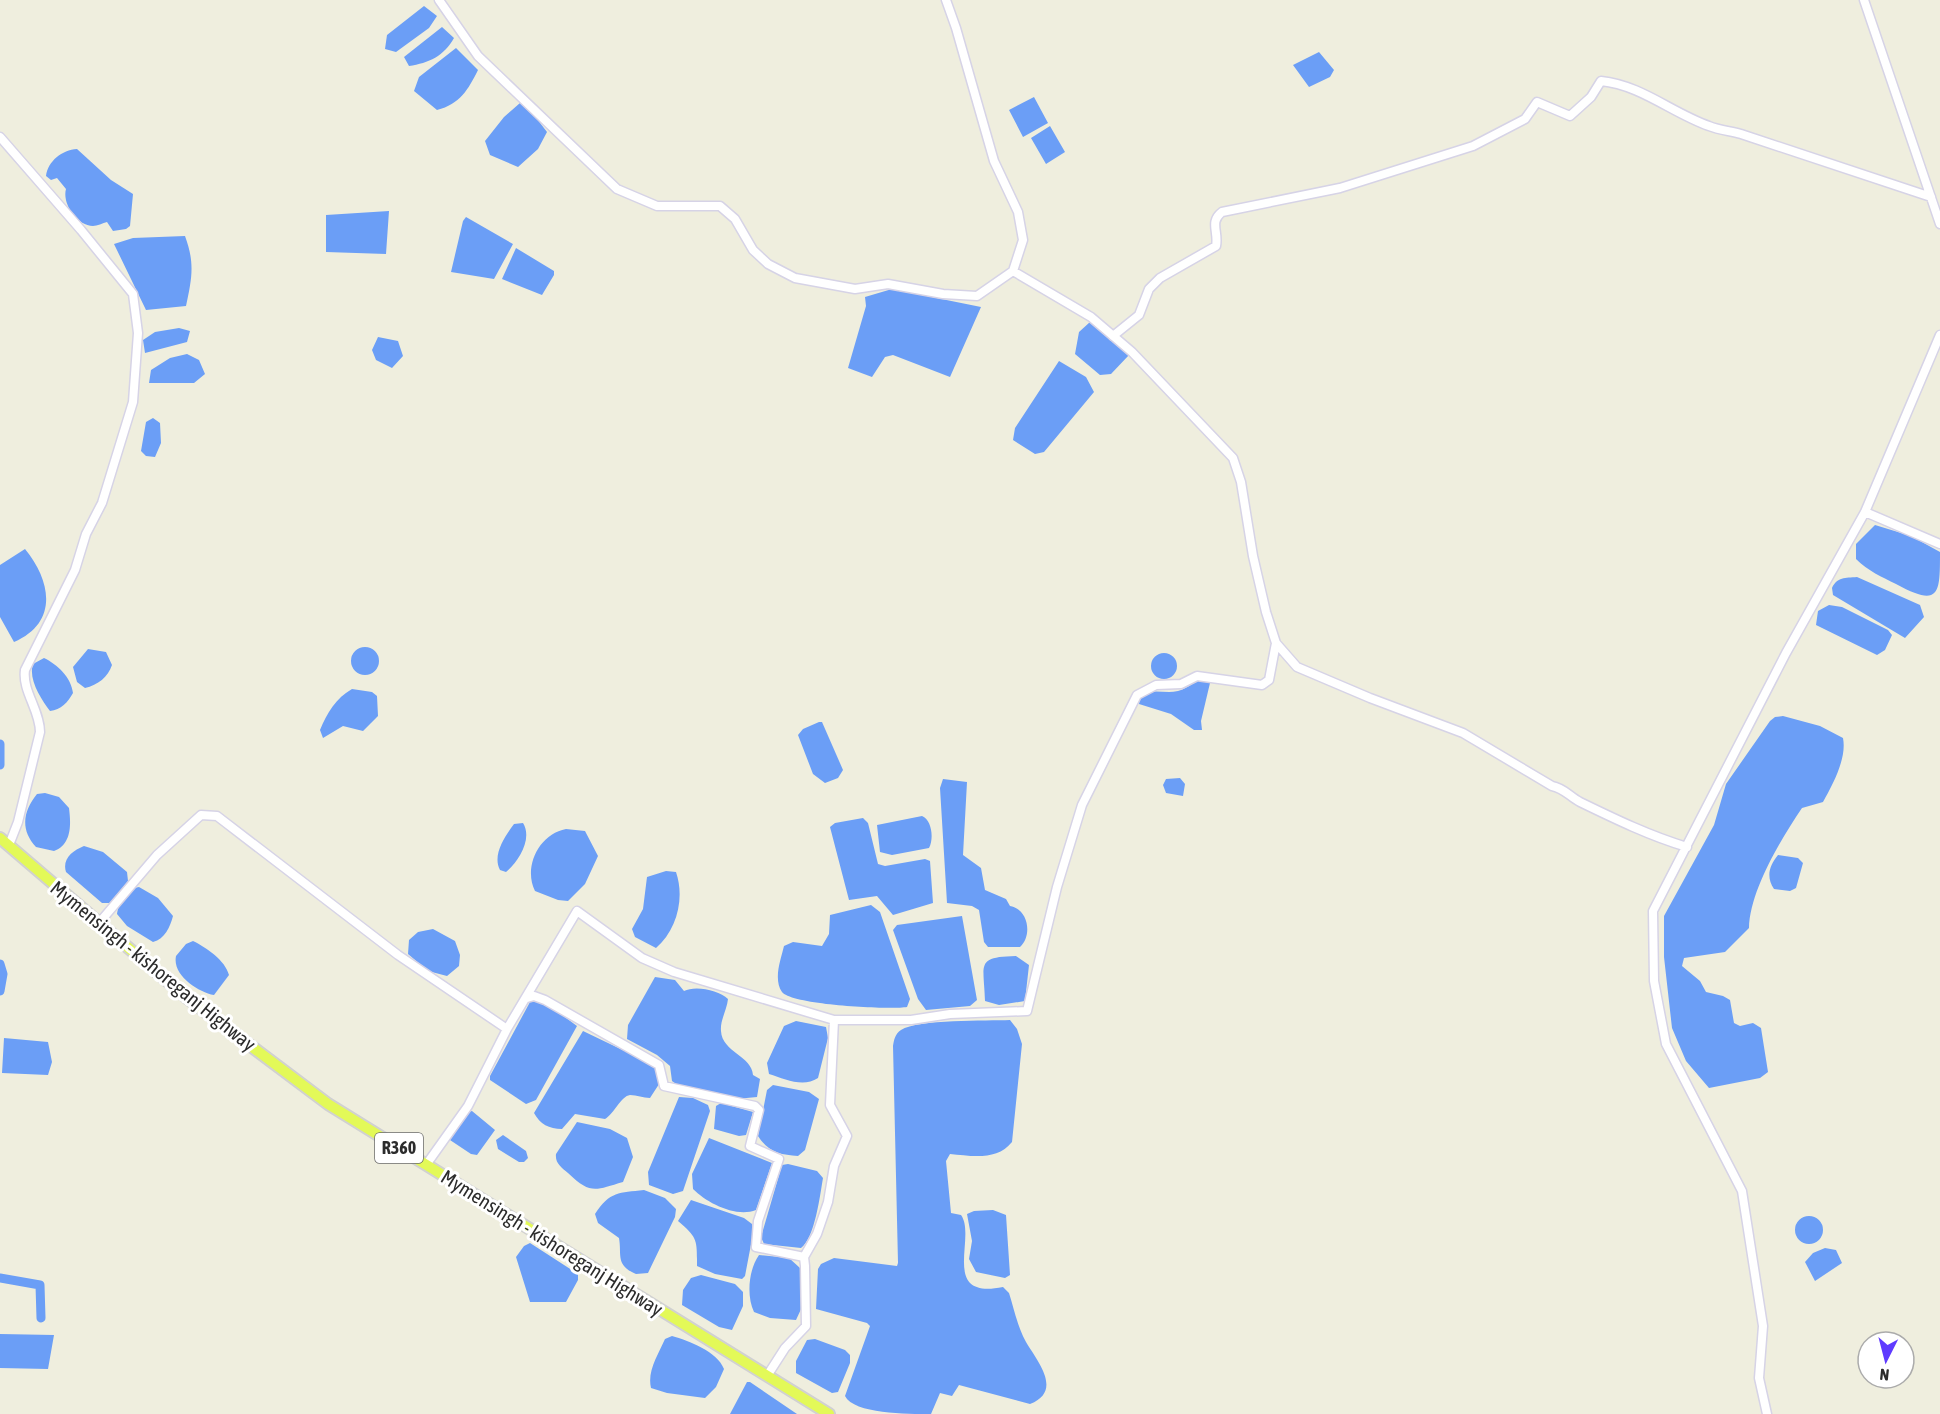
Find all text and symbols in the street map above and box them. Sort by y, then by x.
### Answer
street label: Mymensingh - kishoreganj Highway [46,876,261,1055]
road number: R360 [375,1133,423,1163]
street label: Mymensingh - kishoreganj Highway [437,1165,667,1320]
north arrow [1856,1330,1916,1390]
text: N [1879,1365,1890,1384]

